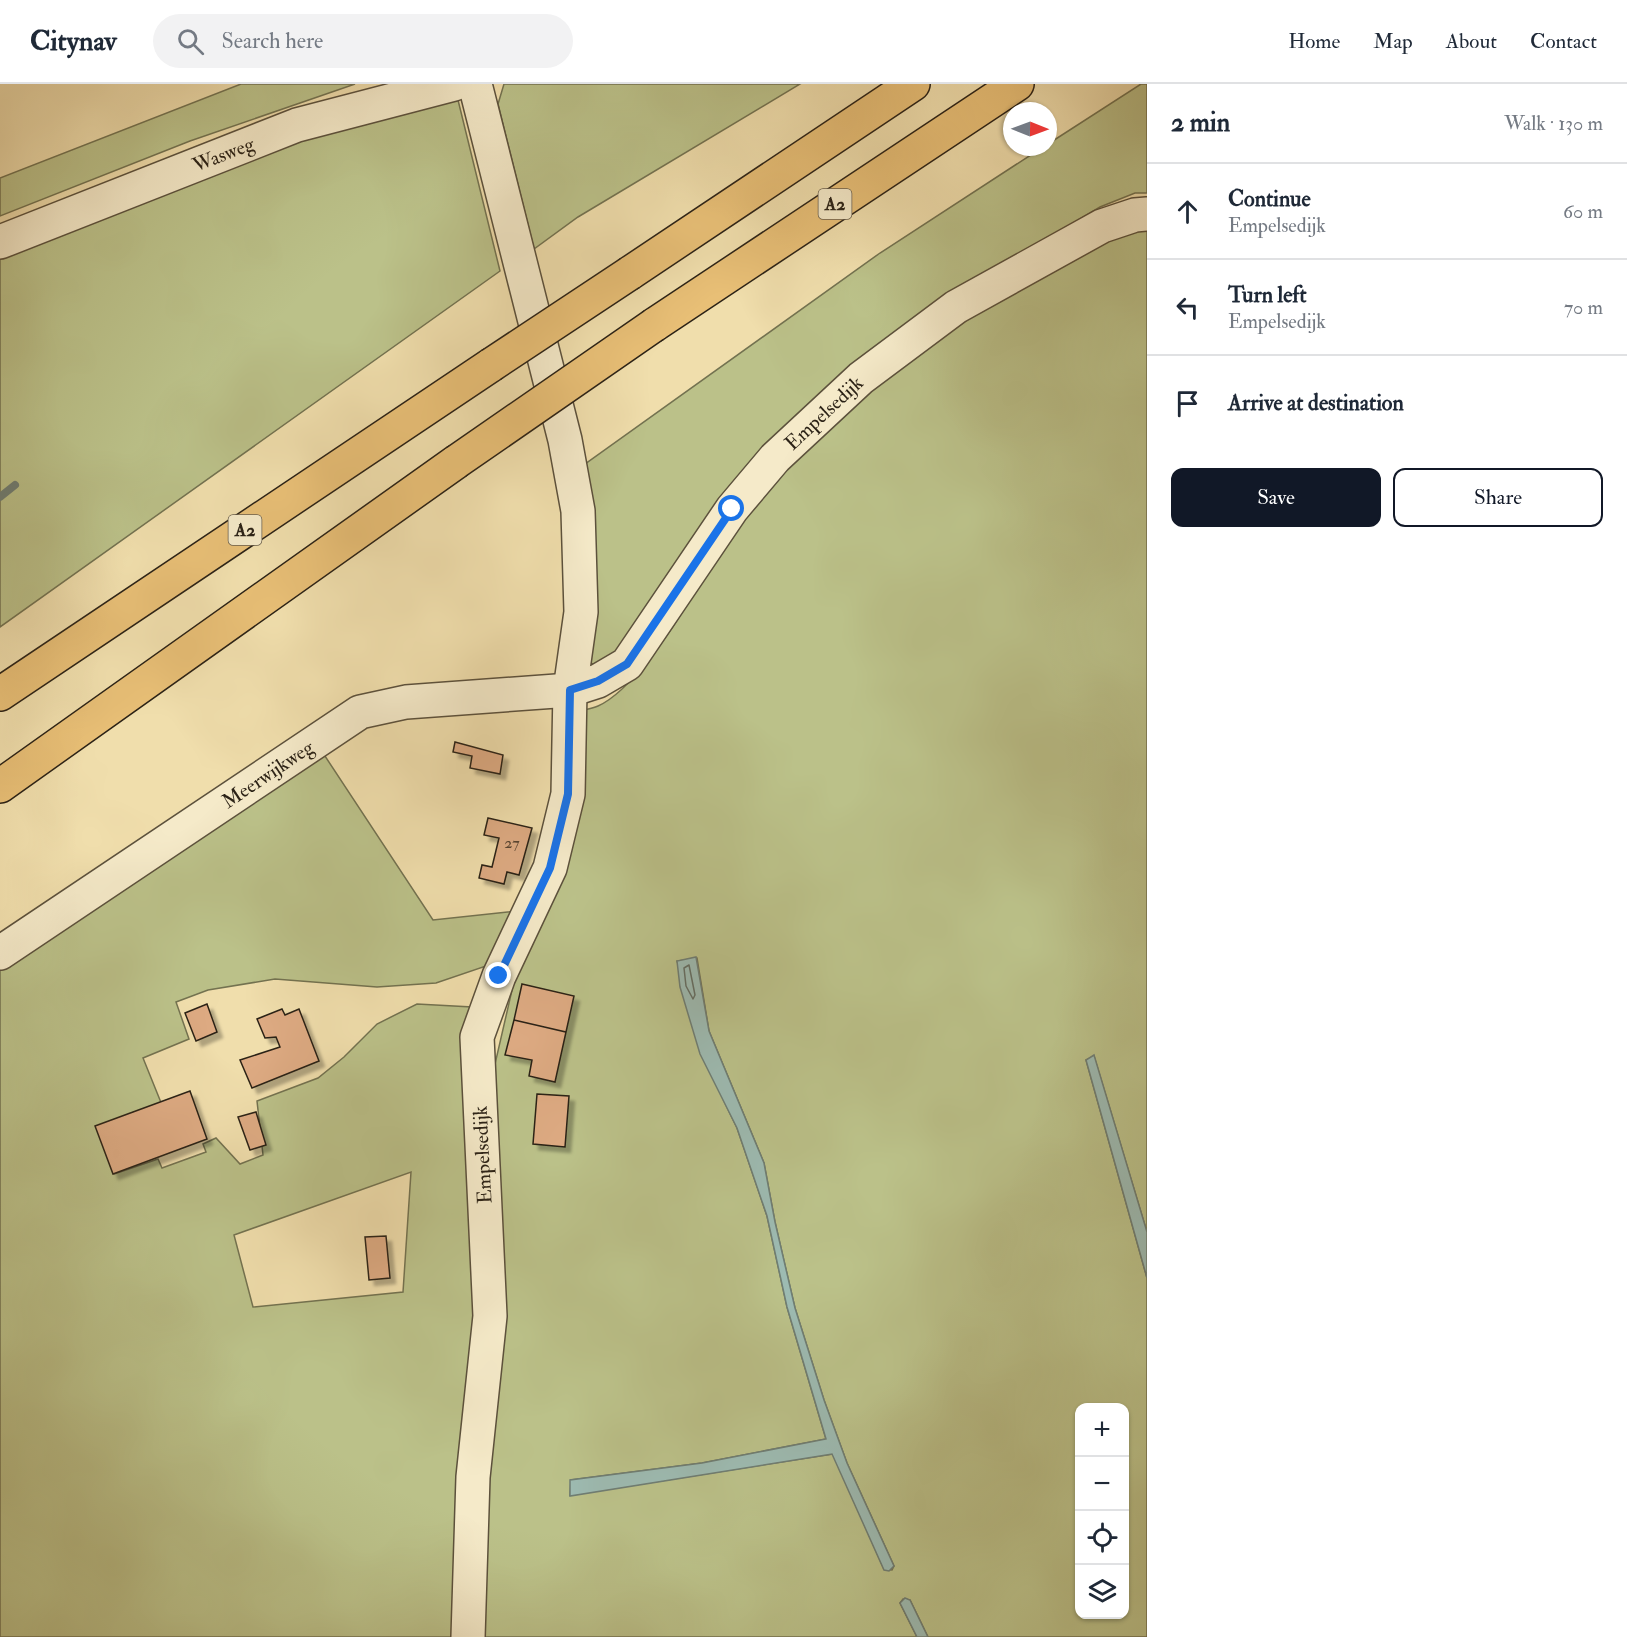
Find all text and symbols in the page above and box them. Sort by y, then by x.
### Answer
search box [153,14,573,68]
text: Citynav [30,24,117,59]
icon: search [174,25,207,58]
text: Search here [222,27,323,55]
text: Home [1288,28,1340,55]
text: Map [1373,28,1413,55]
text: About [1446,28,1497,55]
text: Contact [1530,28,1597,55]
north arrow [1003,102,1057,156]
text: 2 min [1171,107,1230,139]
text: Walk · 130 m [1504,111,1603,136]
street label: Wasweg [188,131,259,178]
text: Continue [1228,185,1311,213]
road number: A2 [818,189,852,219]
icon: ahead [1171,195,1204,228]
text: 60 m [1563,199,1603,224]
text: Empelsedijk [1228,213,1326,238]
text: Turn left [1228,281,1307,309]
icon: left [1171,291,1204,324]
text: 70 m [1564,295,1603,320]
text: Empelsedijk [1228,309,1326,334]
street label: Empelsedijk [780,370,869,456]
icon: arrive [1171,387,1204,420]
text: Arrive at destination [1228,389,1404,417]
button: Save [1171,468,1381,527]
button: Share [1393,468,1603,527]
route start [718,495,744,521]
road number: A2 [228,515,262,545]
street label: Meerwijkweg [217,734,319,814]
house number: 27 [504,833,520,853]
route end [485,962,511,988]
street label: Empelsedijk [467,1105,499,1205]
map controls [1075,1403,1129,1619]
button: + [1075,1403,1129,1457]
button: − [1075,1457,1129,1511]
button: locate [1075,1511,1129,1565]
button: layers [1075,1565,1129,1619]

